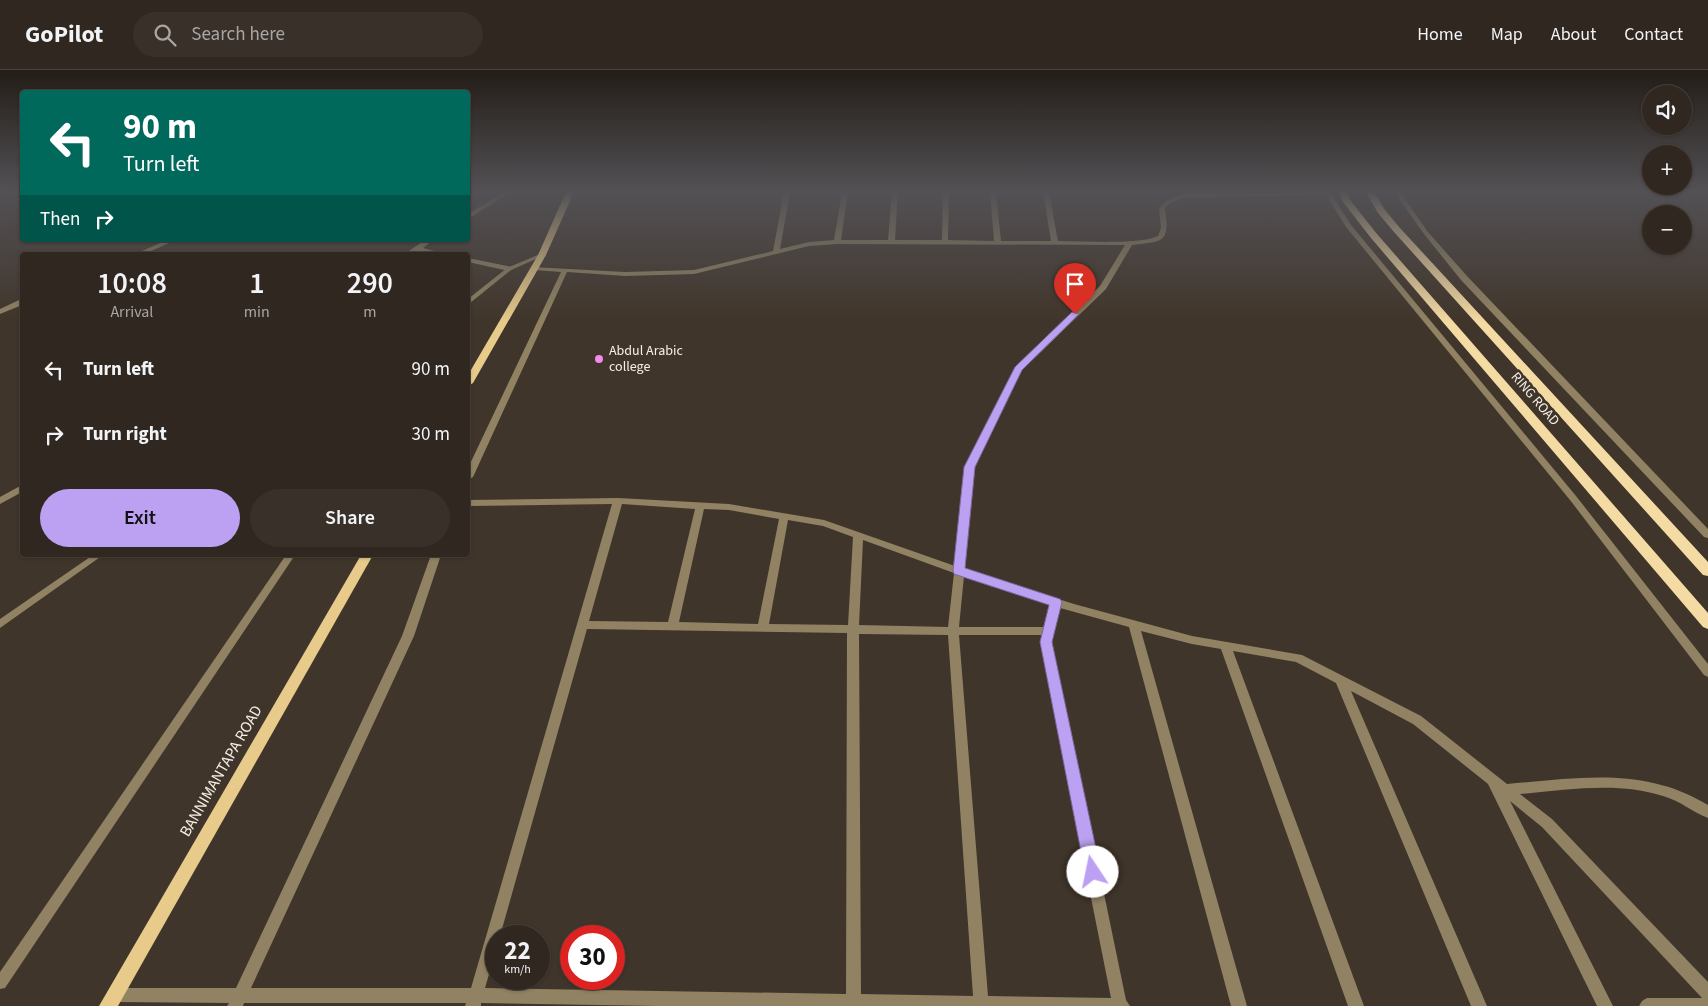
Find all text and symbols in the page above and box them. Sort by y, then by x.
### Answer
search box [133,12,483,57]
text: GoPilot [25,17,103,52]
icon: search [151,21,179,49]
text: Search here [191,21,285,48]
text: Home [1417,22,1463,47]
text: Map [1491,22,1523,47]
text: About [1551,22,1596,47]
text: Contact [1624,22,1683,47]
map controls [1642,85,1692,255]
button: sound [1642,85,1692,135]
text: 90 m [123,102,197,152]
icon: left [40,110,105,175]
button: + [1642,145,1692,195]
text: Turn left [123,148,199,180]
icon: right [90,205,118,233]
button: − [1642,205,1692,255]
text: Then [40,206,80,233]
text: 10:08 [97,262,167,305]
text: 1 [249,262,265,305]
text: 290 [347,262,393,305]
pin [1054,263,1096,314]
icon: arrive [1061,270,1089,298]
text: Arrival [110,301,153,323]
text: min [244,301,270,323]
text: m [363,301,377,323]
place label: Abdul Arabic college [609,341,683,377]
marker: Abdul Arabic college [593,353,605,365]
icon: left [40,356,68,384]
text: Turn left [83,356,154,383]
text: 90 m [412,356,450,383]
street label: RING ROAD [1506,368,1564,430]
icon: right [40,421,68,449]
text: Turn right [83,421,167,448]
text: 30 m [412,421,450,448]
button: Exit [40,489,240,547]
button: Share [250,489,450,547]
street label: BANNIMANTAPA ROAD [174,701,268,841]
position arrow [1066,845,1118,897]
speed limit sign: 30 [560,925,625,990]
text: 22 [504,933,531,969]
text: km/h [504,961,531,978]

